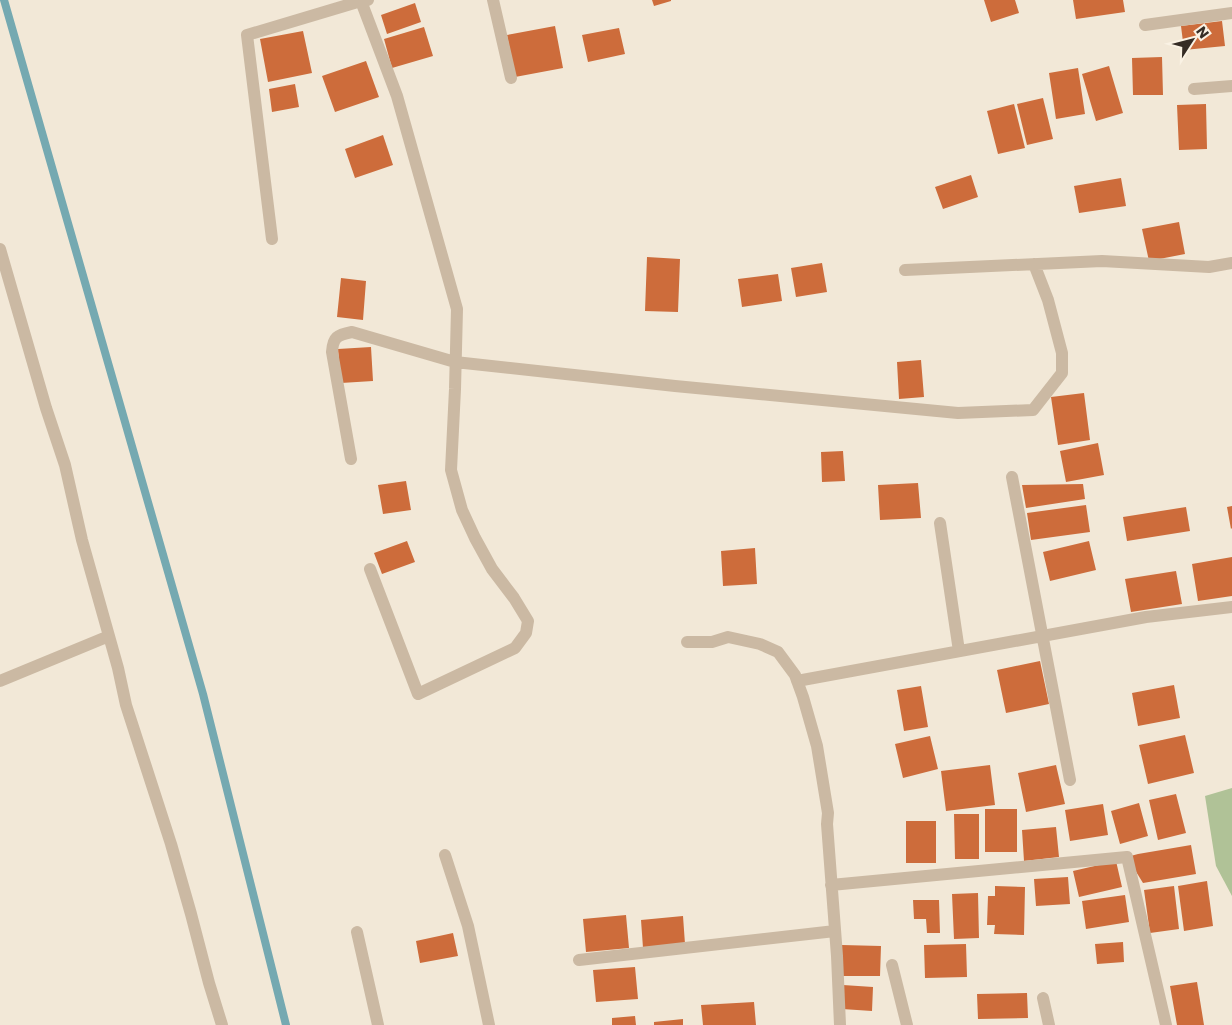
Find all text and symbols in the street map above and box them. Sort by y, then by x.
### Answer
north arrow [1167,15,1217,65]
text: N [1191,22,1214,42]

